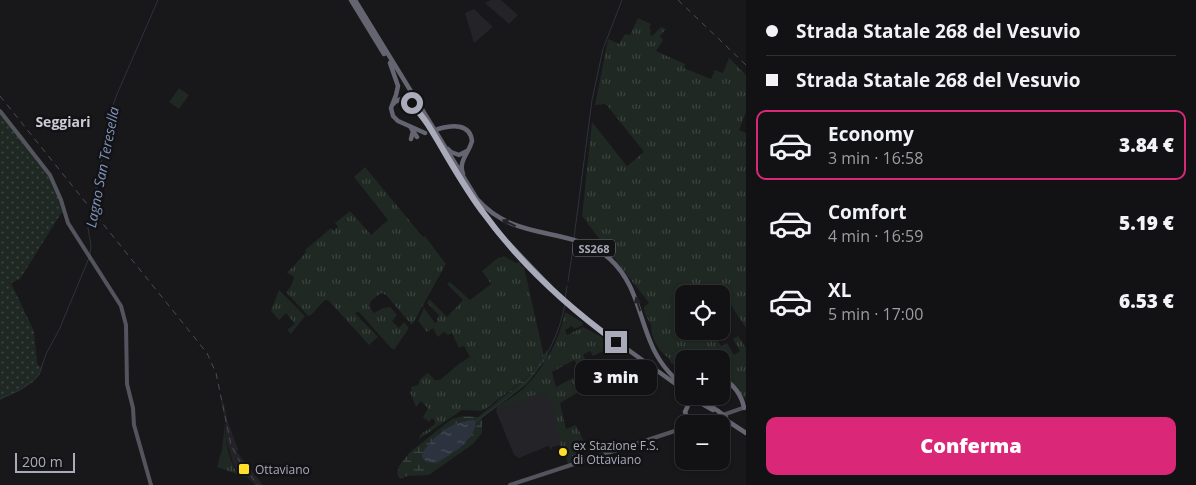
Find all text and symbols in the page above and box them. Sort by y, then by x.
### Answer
text: Strada Statale 268 del Vesuvio [796,18,1081,44]
text: Strada Statale 268 del Vesuvio [796,67,1081,93]
route start [401,92,423,114]
water label: Lagno San Teresella [81,105,123,229]
district label: Seggiari [35,112,91,131]
text: Economy [828,121,914,147]
icon: car [768,123,813,168]
text: 3.84 € [1119,132,1174,158]
text: 3 min · 16:58 [828,147,923,169]
text: Comfort [828,199,907,225]
icon: car [768,201,813,246]
text: 5.19 € [1119,210,1174,236]
one-way arrow [502,218,516,226]
text: 4 min · 16:59 [828,225,923,247]
road number: SS268 [573,240,615,256]
text: XL [828,277,851,303]
icon: car [768,279,813,324]
map controls [675,285,730,470]
button: locate [675,285,730,340]
text: 6.53 € [1119,288,1174,314]
one-way arrow [634,296,642,311]
text: 5 min · 17:00 [828,303,923,325]
route end [605,331,627,353]
button: + [675,350,730,405]
callout: 3 min [575,360,657,394]
text: 3 min [593,366,639,388]
button: − [675,415,730,470]
button: Conferma [766,417,1176,475]
place label: ex Stazione F.S. di Ottaviano [573,437,659,468]
marker: ex Stazione F.S. di Ottaviano [557,446,569,458]
scale bar [15,450,75,473]
text: 200 m [22,452,63,471]
place label: Ottaviano [255,461,310,478]
marker: Ottaviano [237,462,251,476]

